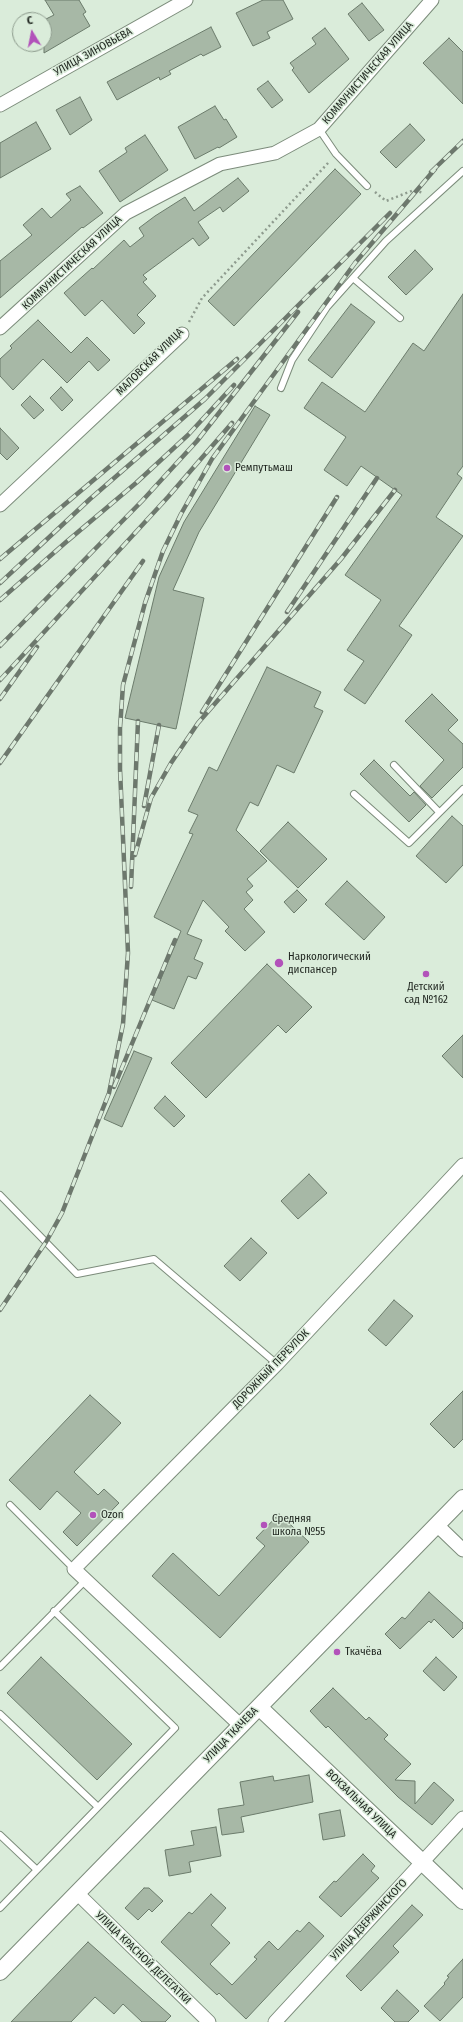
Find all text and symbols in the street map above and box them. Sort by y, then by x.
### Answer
north arrow [12,12,52,52]
text: С [26,14,34,28]
street label: КОММУНИСТИЧЕСКАЯ УЛИЦА [320,19,416,127]
street label: УЛИЦА ЗИНОВЬЕВА [52,25,134,79]
street label: КОММУНИСТИЧЕСКАЯ УЛИЦА [19,213,125,313]
street label: МАЛОВСКАЯ УЛИЦА [114,326,186,398]
place label: Ремпутьмаш [235,461,293,475]
marker: Ремпутьмаш [222,463,232,473]
place label: Наркологический диспансер [288,950,371,976]
marker: Наркологический диспансер [273,957,285,969]
marker: Детский сад №162 [421,969,431,979]
place label: Детский сад №162 [404,980,448,1006]
street label: ДОРОЖНЫЙ ПЕРЕУЛОК [230,1327,312,1411]
place label: Ozon [101,1508,124,1522]
marker: Ozon [88,1510,98,1520]
place label: Средняя школа №55 [272,1512,325,1538]
marker: Средняя школа №55 [259,1520,269,1530]
place label: Ткачёва [345,1645,382,1659]
marker: Ткачёва [332,1647,342,1657]
street label: УЛИЦА ТКАЧЕВА [201,1704,261,1766]
street label: ВОКЗАЛЬНАЯ УЛИЦА [323,1767,399,1841]
street label: УЛИЦА ДЗЕРЖИНСКОГО [328,1877,410,1963]
street label: УЛИЦА КРАСНОЙ ДЕЛЕГАТКИ [92,1909,194,2007]

